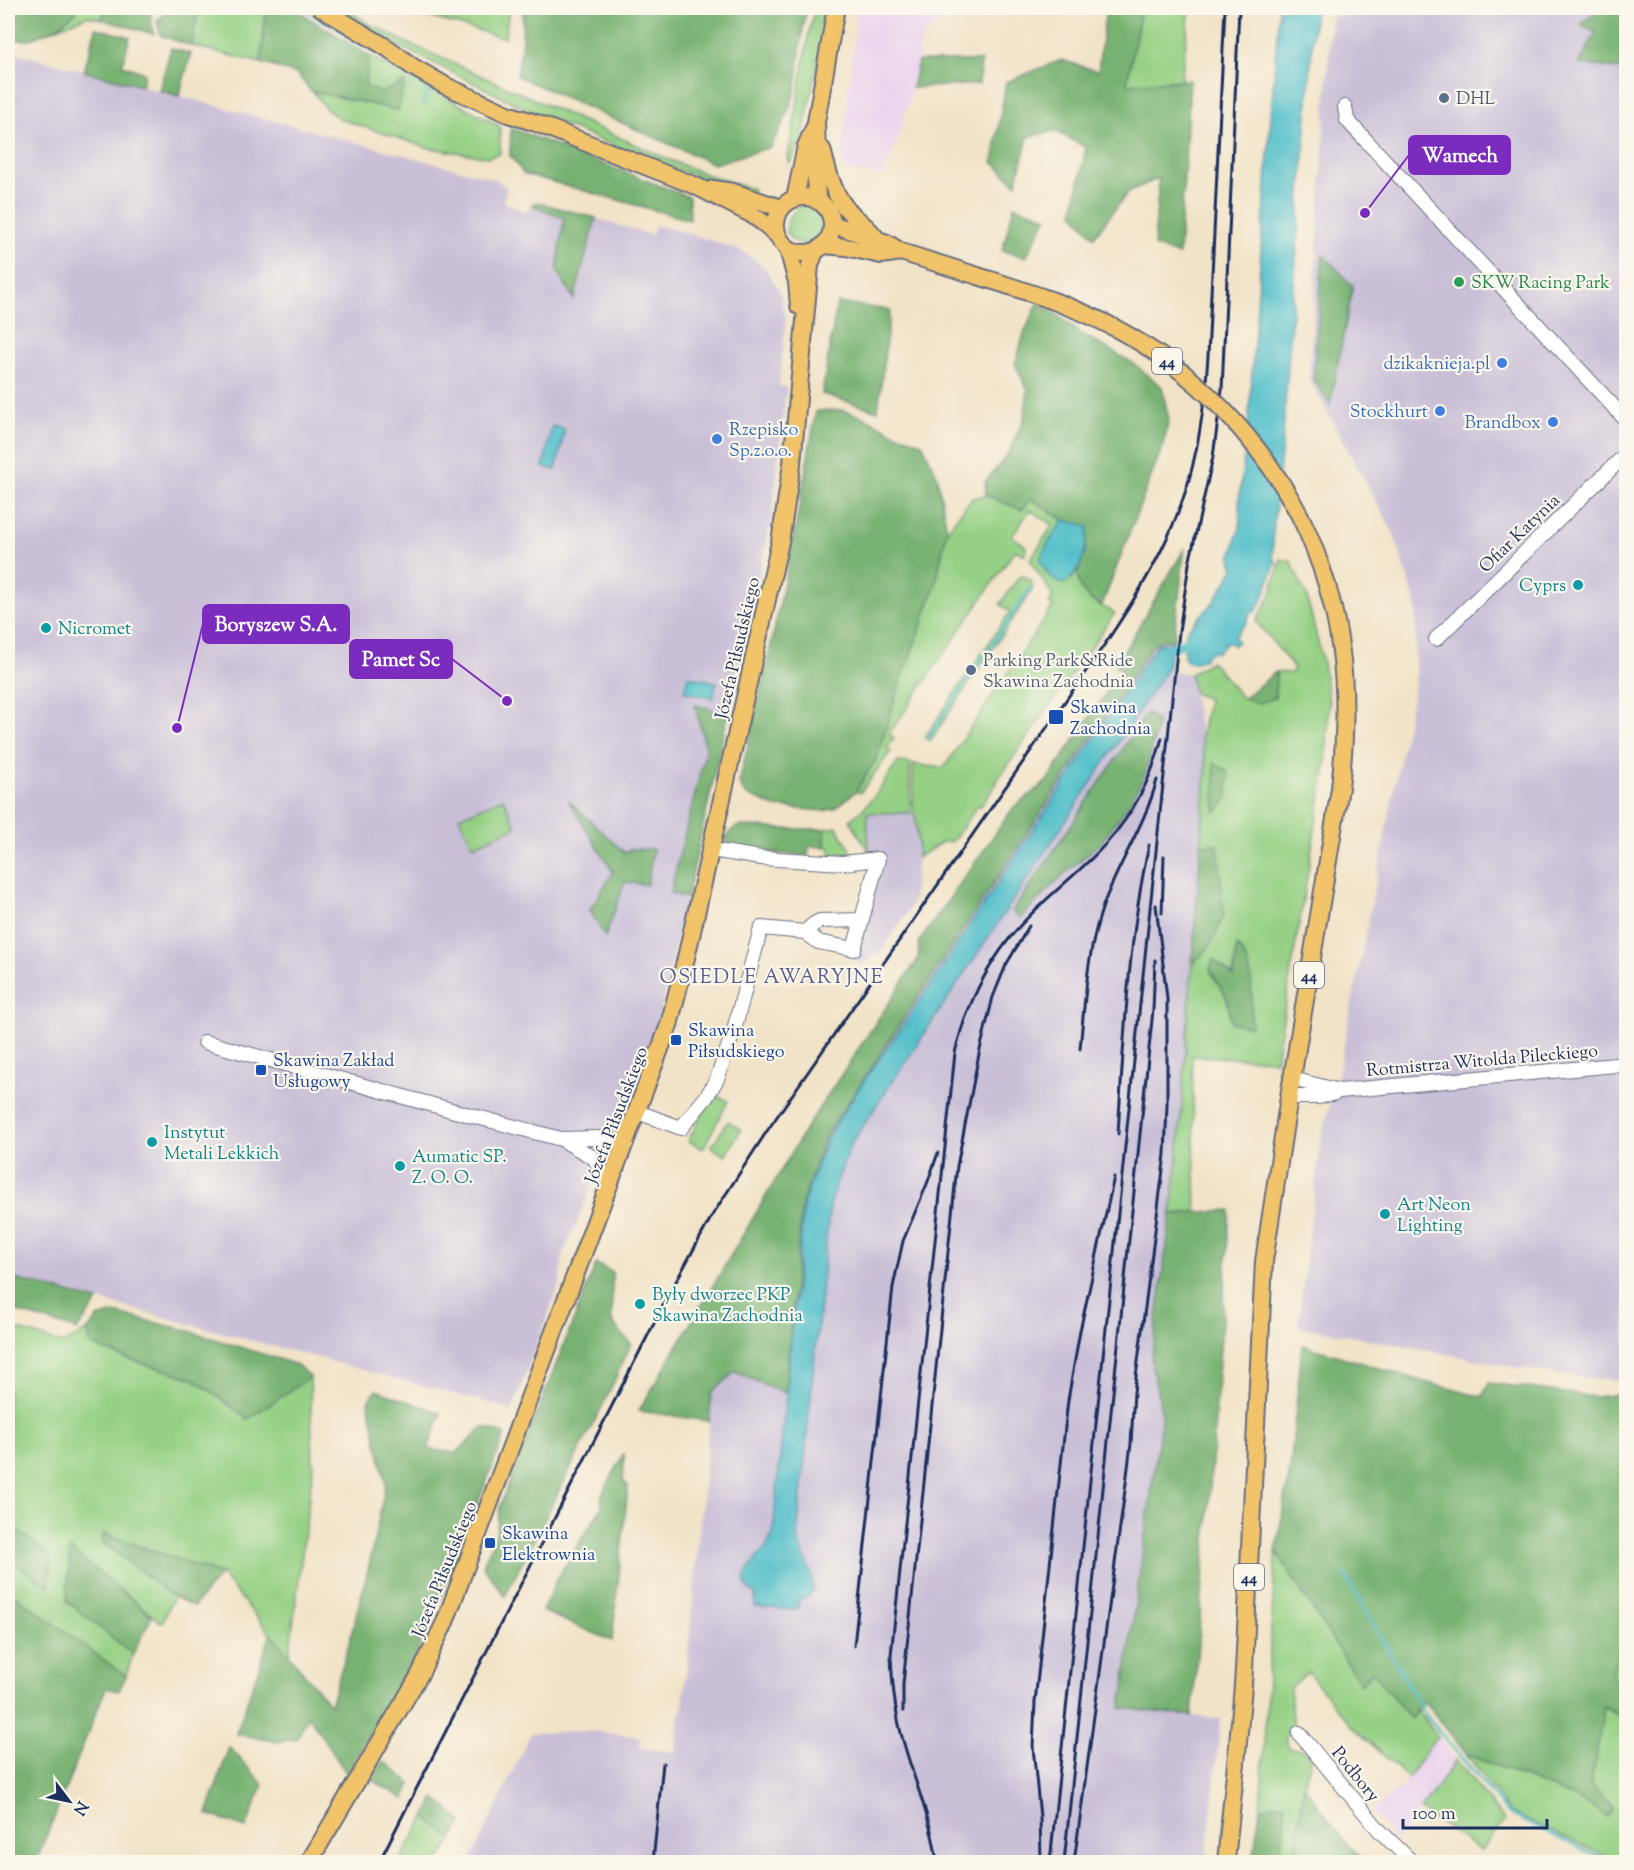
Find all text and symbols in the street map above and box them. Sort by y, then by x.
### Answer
place label: DHL [1456,87,1495,113]
marker: DHL [1437,91,1451,105]
callout: Wamech [1409,136,1510,174]
text: Wamech [1422,143,1499,172]
place label: SKW Racing Park [1471,271,1610,297]
marker: SKW Racing Park [1452,275,1466,289]
road number: 44 [1152,348,1182,374]
place label: dzikaknieja.pl [1383,352,1490,378]
marker: dzikaknieja.pl [1495,356,1509,370]
place label: Stockhurt [1350,400,1428,426]
marker: Stockhurt [1433,404,1447,418]
place label: Brandbox [1464,411,1541,437]
marker: Brandbox [1546,415,1560,429]
place label: Rzepisko Sp.z.o.o. [729,418,799,465]
marker: Rzepisko Sp.z.o.o. [710,432,724,446]
street label: Ofiar Katynia [1474,489,1567,580]
place label: Cyprs [1519,574,1566,600]
street label: Józefa Piłsudskiego [710,575,768,723]
marker: Cyprs [1571,578,1585,592]
callout: Boryszew S.A. [203,605,349,643]
text: Boryszew S.A. [215,612,337,641]
place label: Nicromet [58,617,131,643]
marker: Nicromet [39,621,53,635]
callout: Pamet Sc [350,640,452,678]
text: Pamet Sc [362,647,440,676]
place label: Parking Park&Ride Skawina Zachodnia [983,649,1134,696]
marker: Parking Park&Ride Skawina Zachodnia [964,663,978,677]
place label: Skawina Zachodnia [1070,696,1151,743]
marker: Skawina Zachodnia [1047,708,1065,726]
road number: 44 [1294,962,1324,988]
district label: OSIEDLE AWARYJNE [660,964,884,993]
place label: Skawina Piłsudskiego [688,1019,785,1066]
marker: Skawina Piłsudskiego [669,1033,683,1047]
street label: Rotmistrza Witolda Pileckiego [1365,1039,1599,1085]
street label: Józefa Piłsudskiego [579,1043,656,1189]
place label: Skawina Zakład Usługowy [273,1049,395,1096]
marker: Skawina Zakład Usługowy [254,1063,268,1077]
place label: Instytut Metali Lekkich [164,1121,280,1168]
marker: Instytut Metali Lekkich [145,1135,159,1149]
place label: Aumatic SP. Z. O. O. [412,1145,507,1192]
marker: Aumatic SP. Z. O. O. [393,1159,407,1173]
place label: Art Neon Lighting [1397,1193,1471,1240]
marker: Art Neon Lighting [1378,1207,1392,1221]
place label: Były dworzec PKP Skawina Zachodnia [652,1283,803,1330]
marker: Były dworzec PKP Skawina Zachodnia [633,1297,647,1311]
street label: Józefa Piłsudskiego [406,1497,485,1643]
place label: Skawina Elektrownia [502,1522,595,1569]
marker: Skawina Elektrownia [483,1536,497,1550]
road number: 44 [1234,1564,1264,1590]
street label: Podbory [1324,1742,1385,1809]
north arrow [39,1771,99,1831]
scale bar [1403,1792,1547,1830]
text: N [66,1796,93,1819]
text: 100 m [1412,1802,1456,1828]

